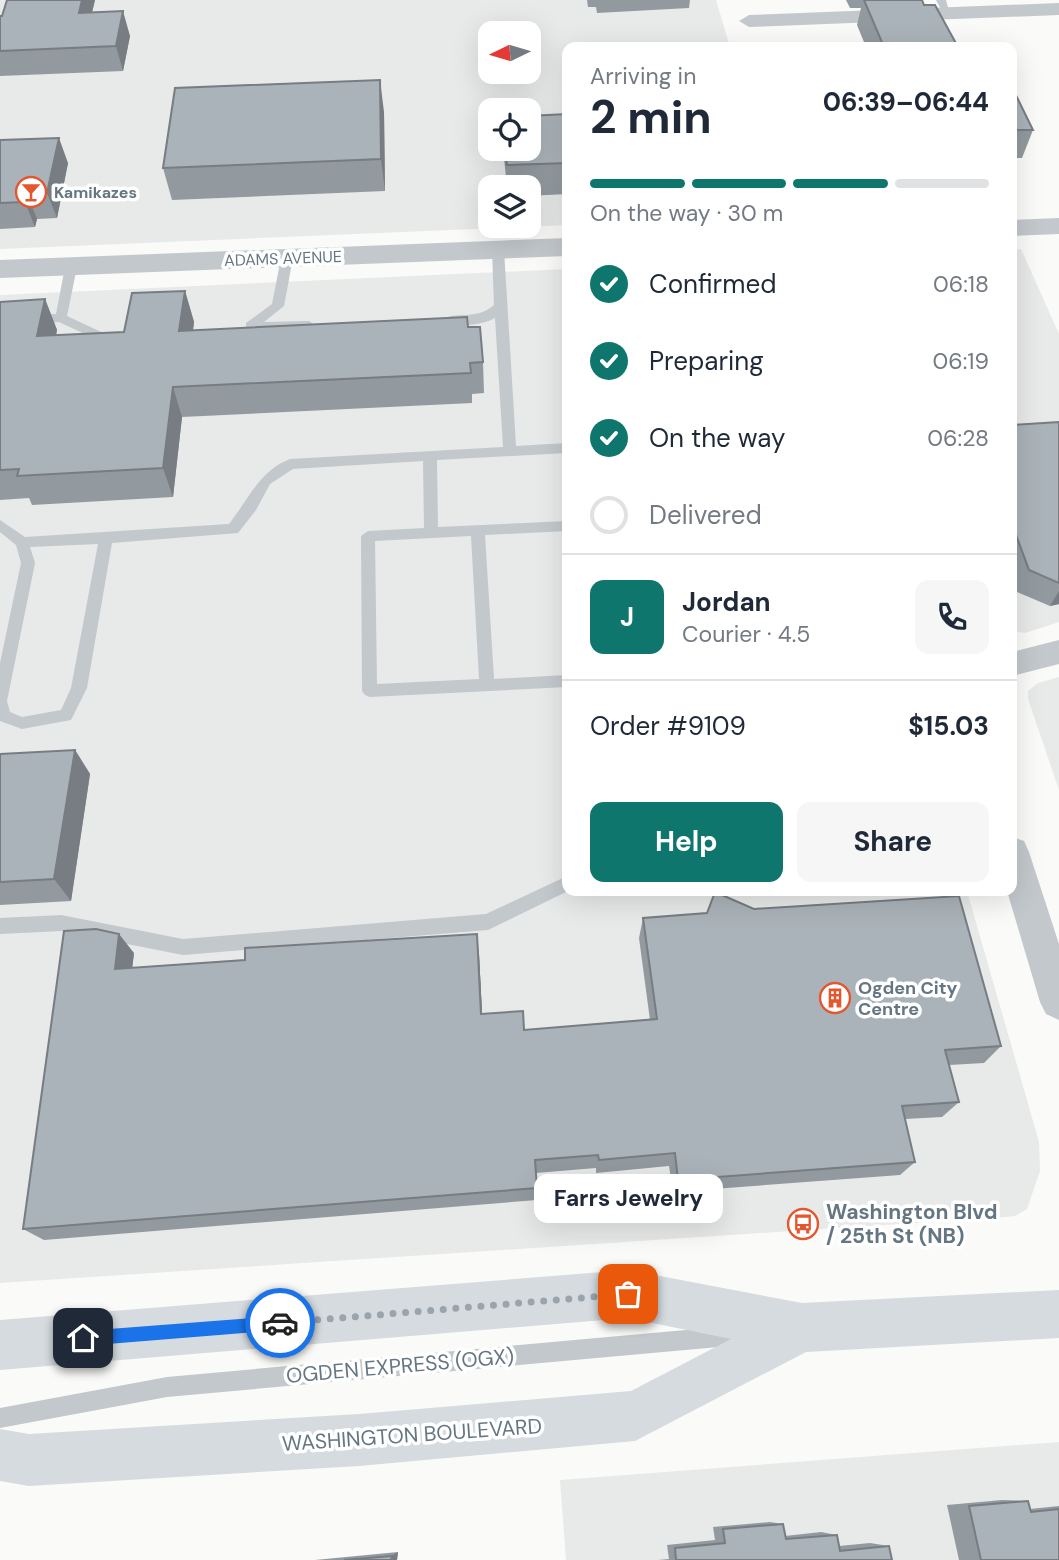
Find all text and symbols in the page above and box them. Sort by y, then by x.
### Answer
north arrow [478,21,541,84]
map controls [478,21,541,238]
text: Arriving in [590,61,696,91]
text: 06:39–06:44 [823,85,989,119]
text: 2 min [590,87,712,147]
button: locate [478,98,541,161]
bar icon: Kamikazes [14,175,48,209]
button: layers [478,175,541,238]
place label: Kamikazes [54,182,137,203]
text: On the way · 30 m [590,198,783,228]
street label: ADAMS AVENUE [224,246,342,271]
icon: check [590,265,628,303]
text: Confirmed [649,267,776,301]
text: 06:18 [933,269,989,299]
icon: check [590,342,628,380]
text: Preparing [649,344,764,378]
text: 06:19 [933,346,989,376]
icon: check [590,419,628,457]
text: On the way [649,421,785,455]
text: 06:28 [927,423,989,453]
text: Delivered [649,498,762,532]
button: phone [915,580,989,654]
text: Jordan [682,585,771,619]
text: J [620,600,634,634]
text: Courier · 4.5 [682,619,810,649]
text: Order #9109 [590,709,746,743]
text: $15.03 [908,709,989,743]
button: Help [590,802,783,882]
button: Share [797,802,989,882]
place label: Ogden City Centre [858,976,957,1021]
building icon: Ogden City Centre [818,981,852,1015]
callout: Farrs Jewelry [534,1175,722,1224]
text: Farrs Jewelry [554,1183,703,1213]
place label: Washington Blvd / 25th St (NB) [826,1198,998,1250]
bus stop icon: Washington Blvd / 25th St (NB) [786,1207,820,1241]
pin [598,1264,658,1324]
icon: bag [609,1275,647,1313]
courier [245,1288,315,1358]
icon: car [261,1304,299,1342]
pin [53,1308,113,1368]
icon: home [64,1319,102,1357]
street label: OGDEN EXPRESS (OGX) [285,1342,515,1390]
street label: WASHINGTON BOULEVARD [281,1412,543,1458]

